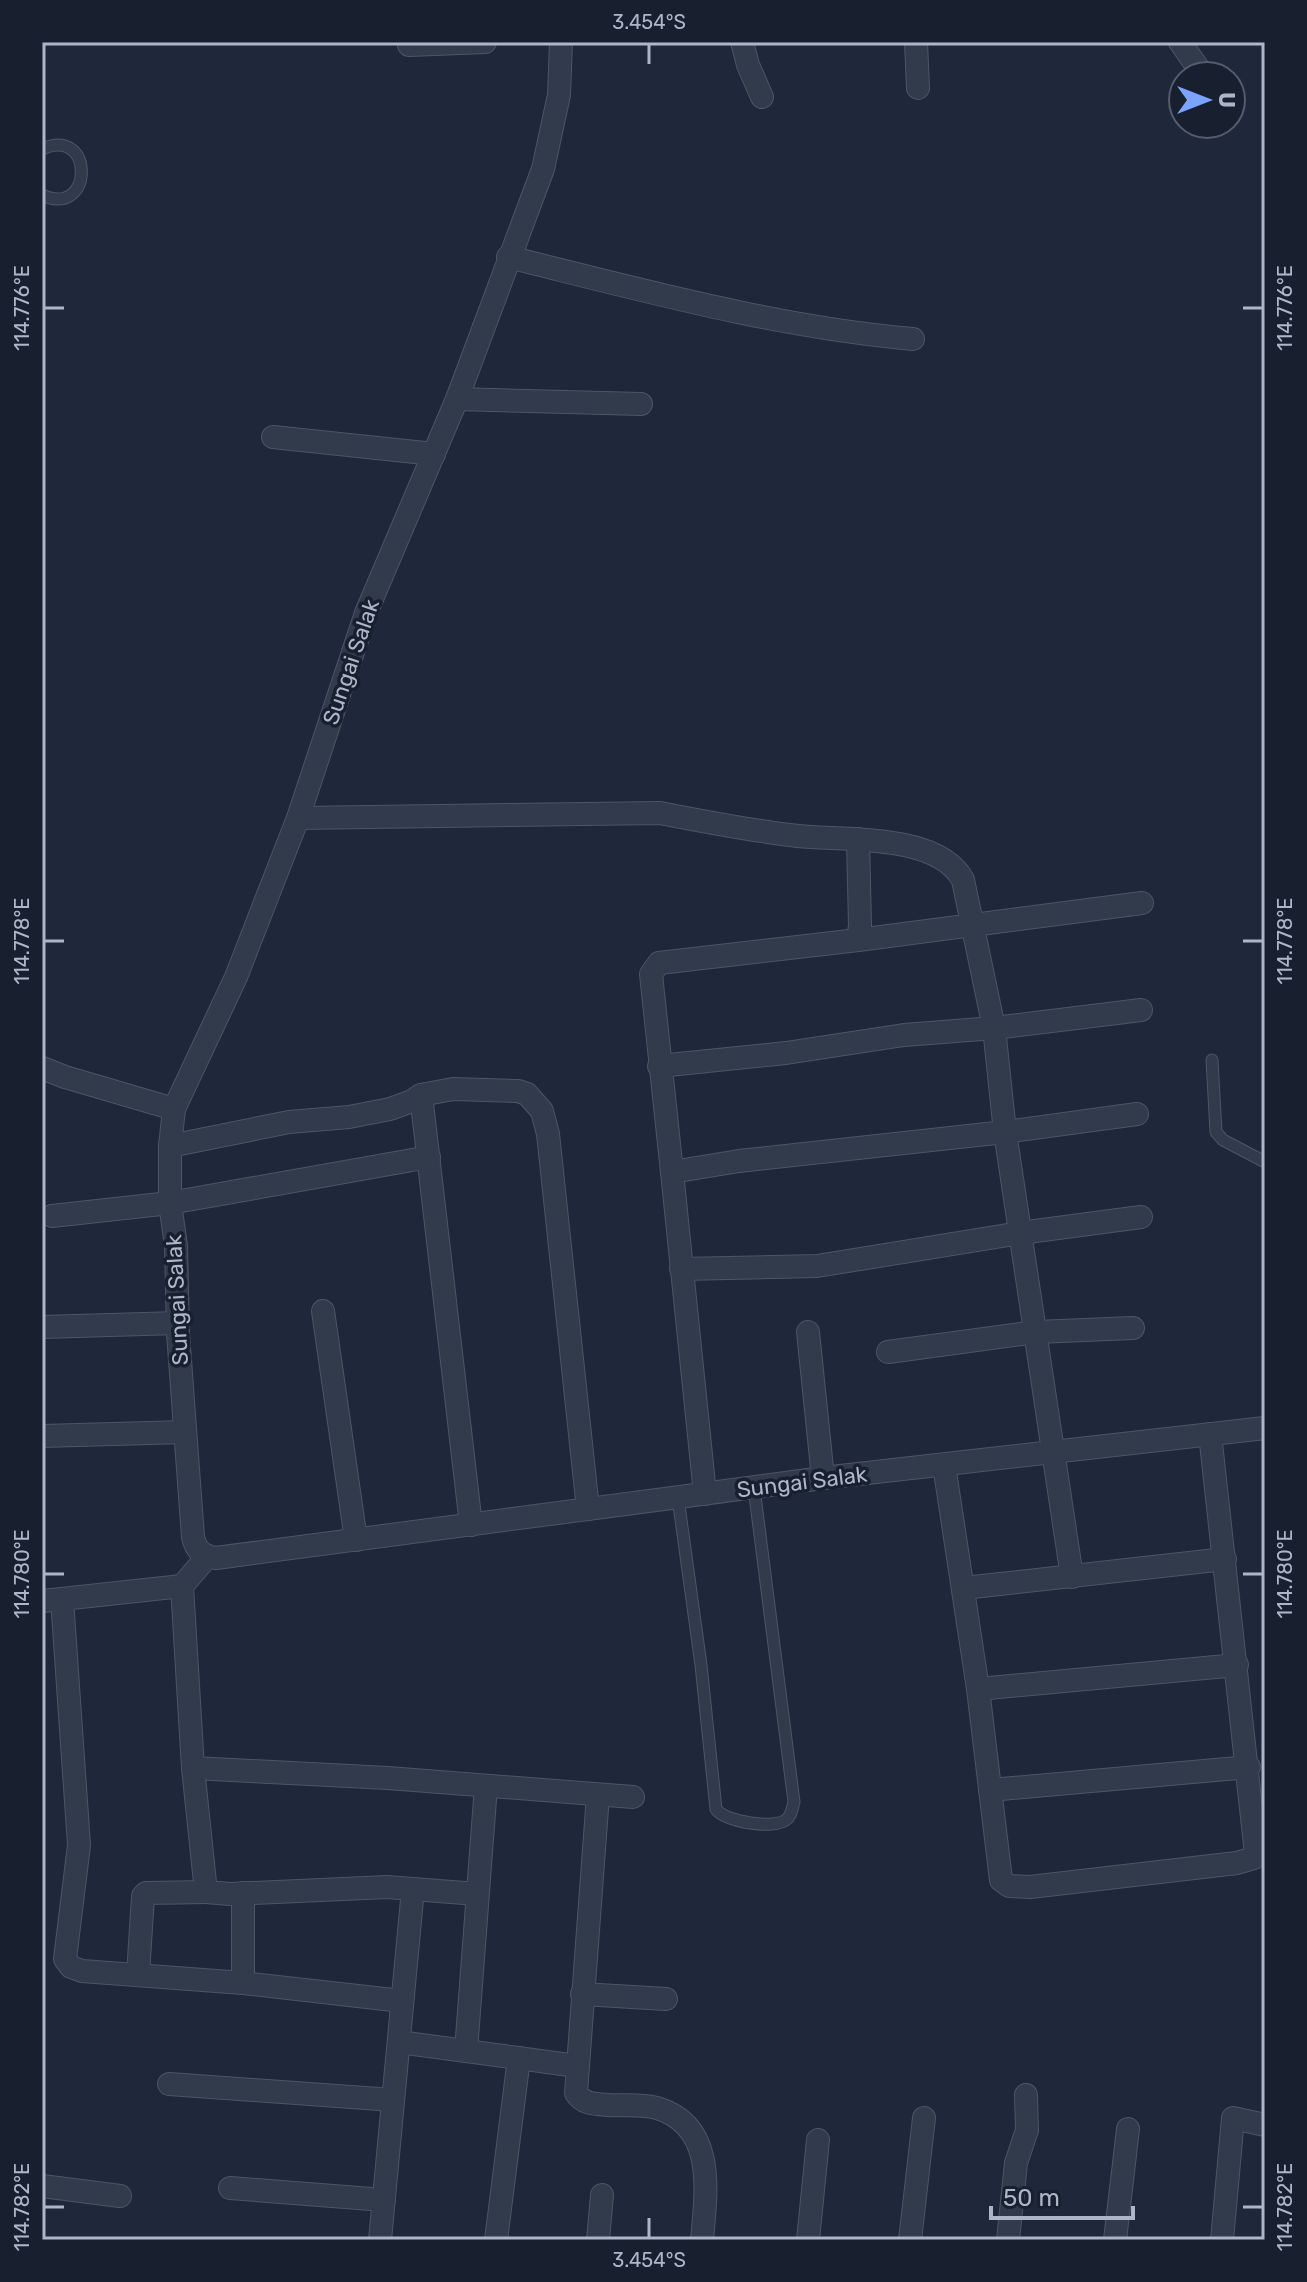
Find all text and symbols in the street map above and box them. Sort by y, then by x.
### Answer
text: 3.454°S [612,10,686,34]
north arrow [1167,60,1247,140]
text: U [1213,92,1240,108]
text: 114.776°E [10,265,34,351]
text: 114.776°E [1273,265,1297,351]
street label: Sungai Salak [317,595,385,728]
text: 114.778°E [10,898,34,984]
text: 114.778°E [1273,898,1297,984]
street label: Sungai Salak [160,1233,194,1366]
street label: Sungai Salak [735,1461,869,1503]
text: 114.780°E [10,1529,34,1619]
text: 114.780°E [1273,1529,1297,1619]
text: 114.782°E [10,2163,34,2251]
text: 114.782°E [1273,2163,1297,2251]
scale bar [991,2170,1133,2220]
text: 50 m [1003,2184,1060,2212]
text: 3.454°S [612,2248,686,2272]

